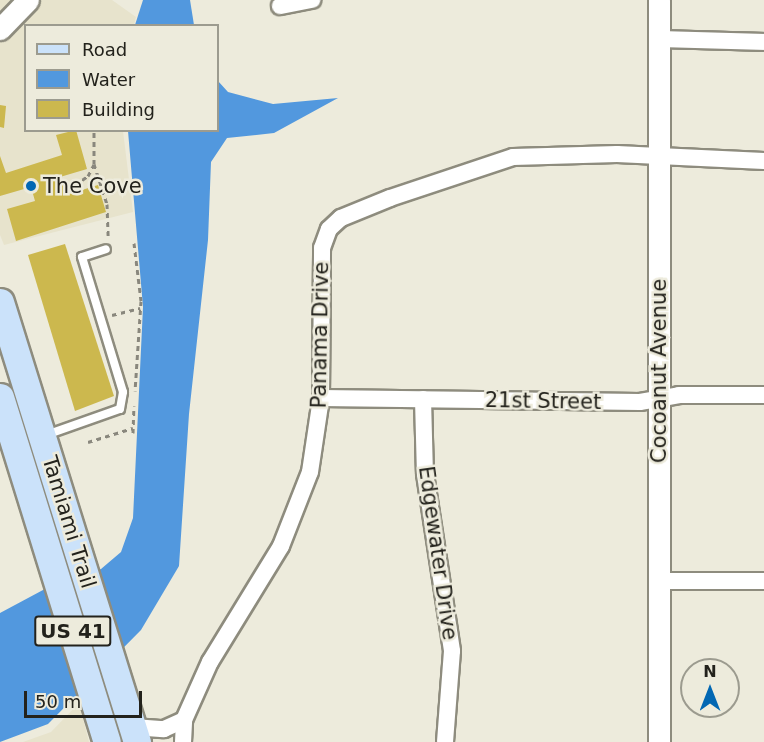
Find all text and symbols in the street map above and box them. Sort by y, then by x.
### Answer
legend [24,24,219,132]
text: Road [82,39,127,60]
text: Water [82,69,135,90]
text: Building [82,99,155,120]
place label: The Cove [43,173,142,199]
marker: The Cove [24,179,38,193]
street label: Panama Drive [306,261,334,409]
street label: Cocoanut Avenue [646,279,672,463]
street label: 21st Street [485,387,601,415]
street label: Tamiami Trail [37,453,101,591]
street label: Edgewater Drive [413,464,463,642]
road number: US 41 [34,614,112,648]
north arrow [680,658,740,718]
text: N [703,662,717,681]
scale bar [27,679,146,717]
text: 50 m [35,691,81,712]

